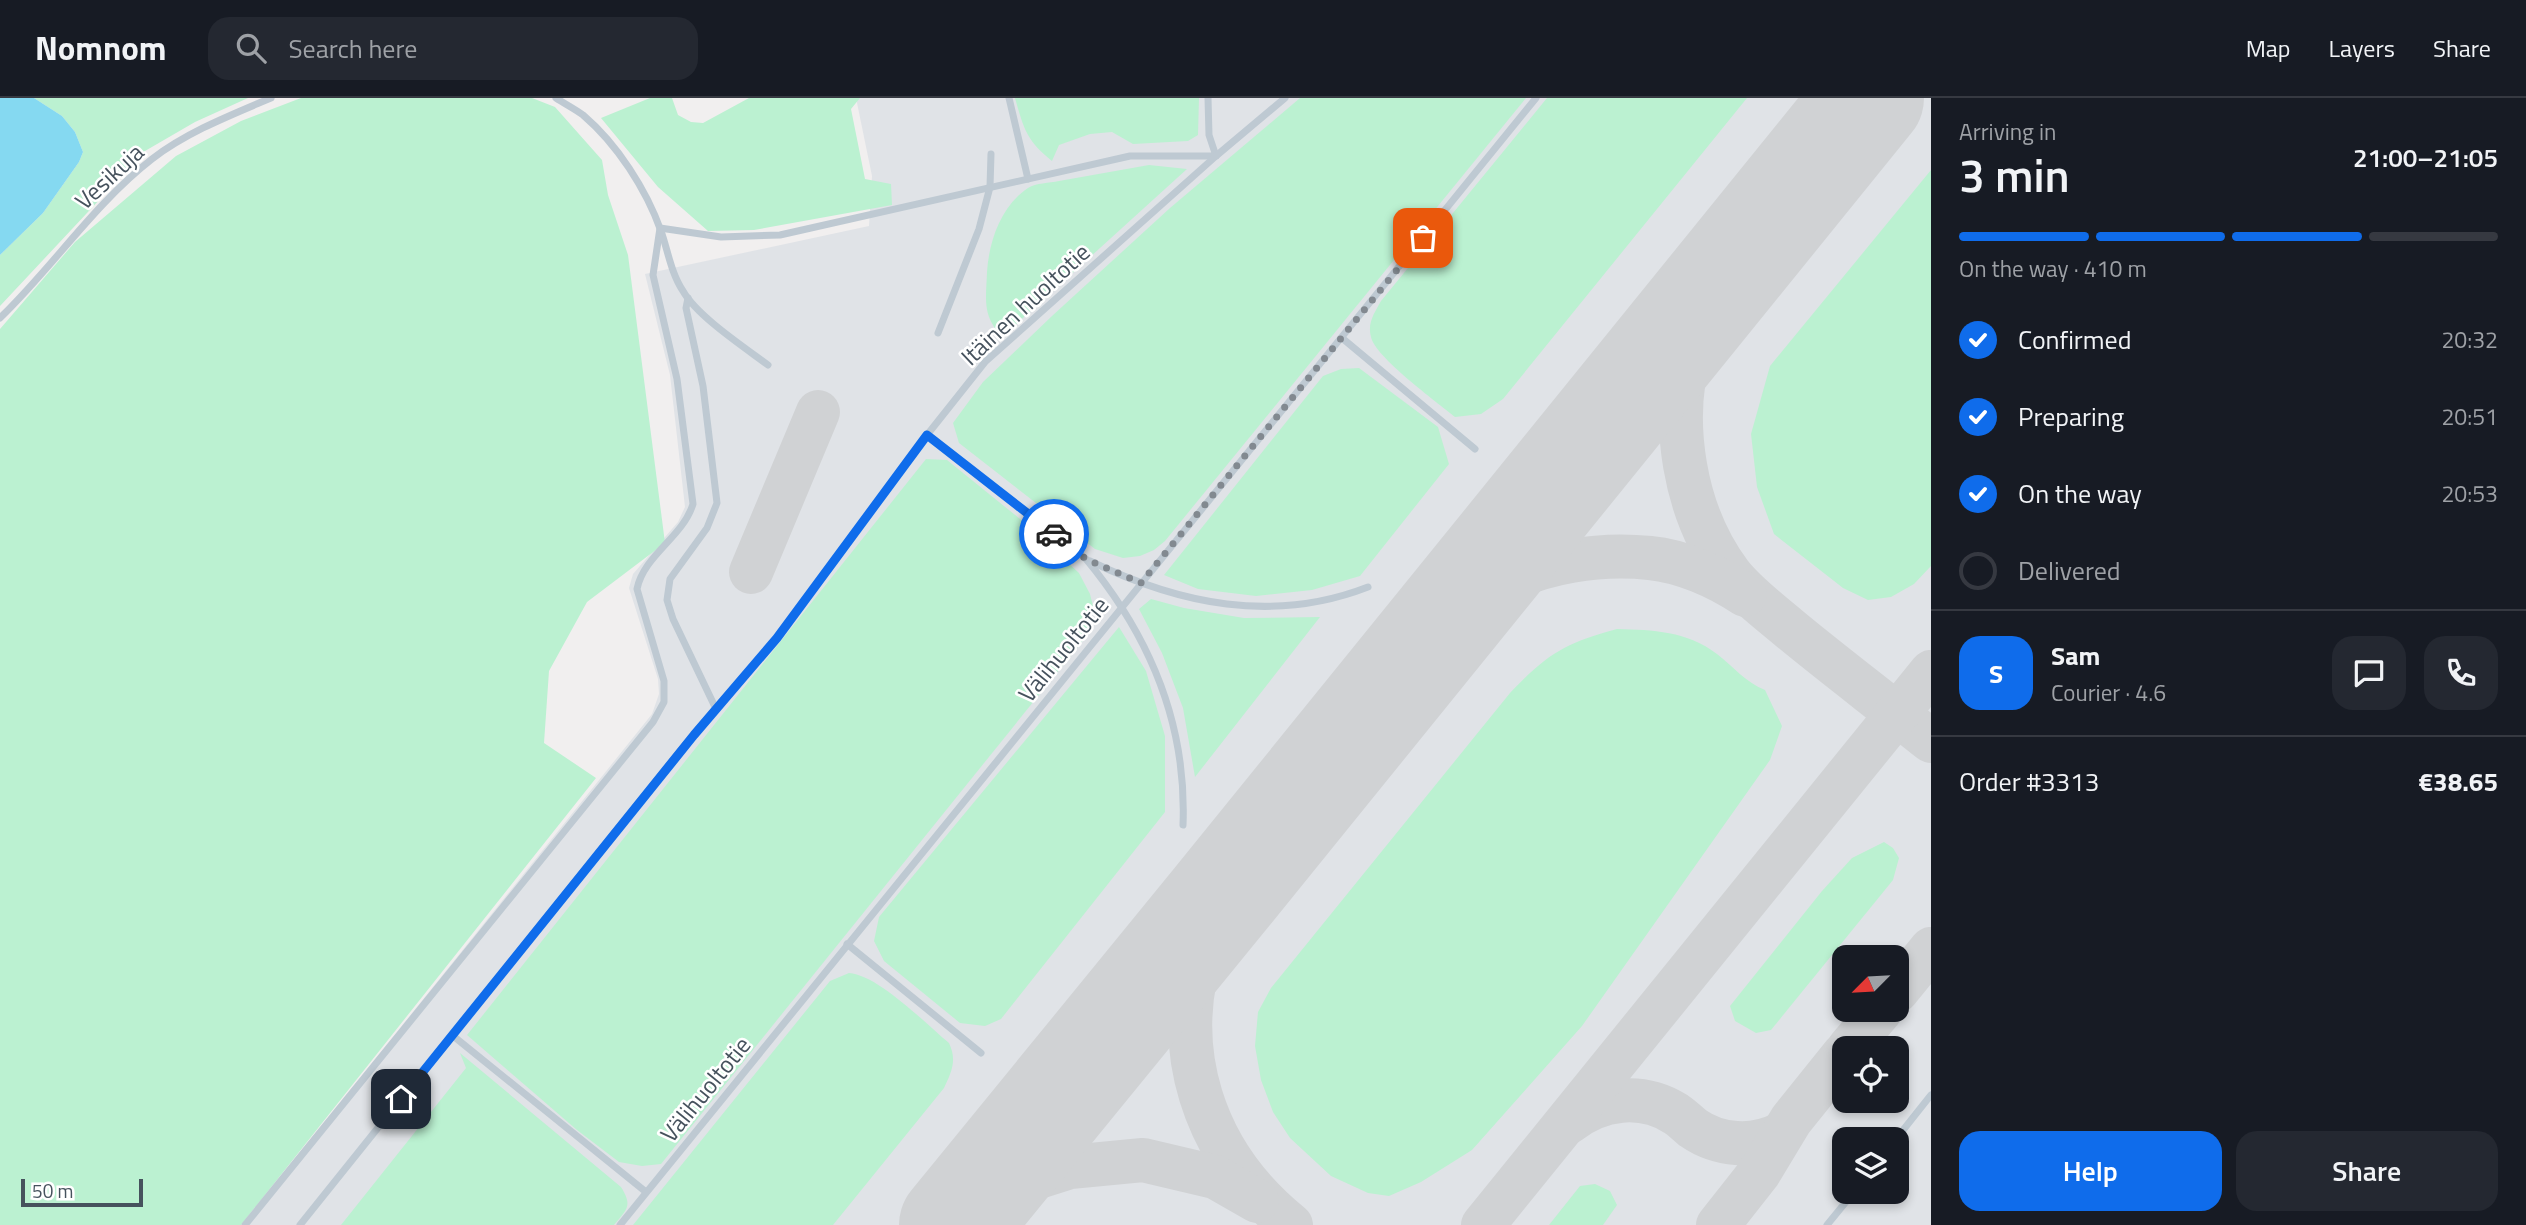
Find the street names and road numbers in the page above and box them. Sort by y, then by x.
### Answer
street label: Vesikuja [66,134,152,218]
street label: Itäinen huoltotie [952,234,1098,374]
street label: Välihuoltotie [1009,588,1117,710]
street label: Välihuoltotie [651,1028,759,1150]

